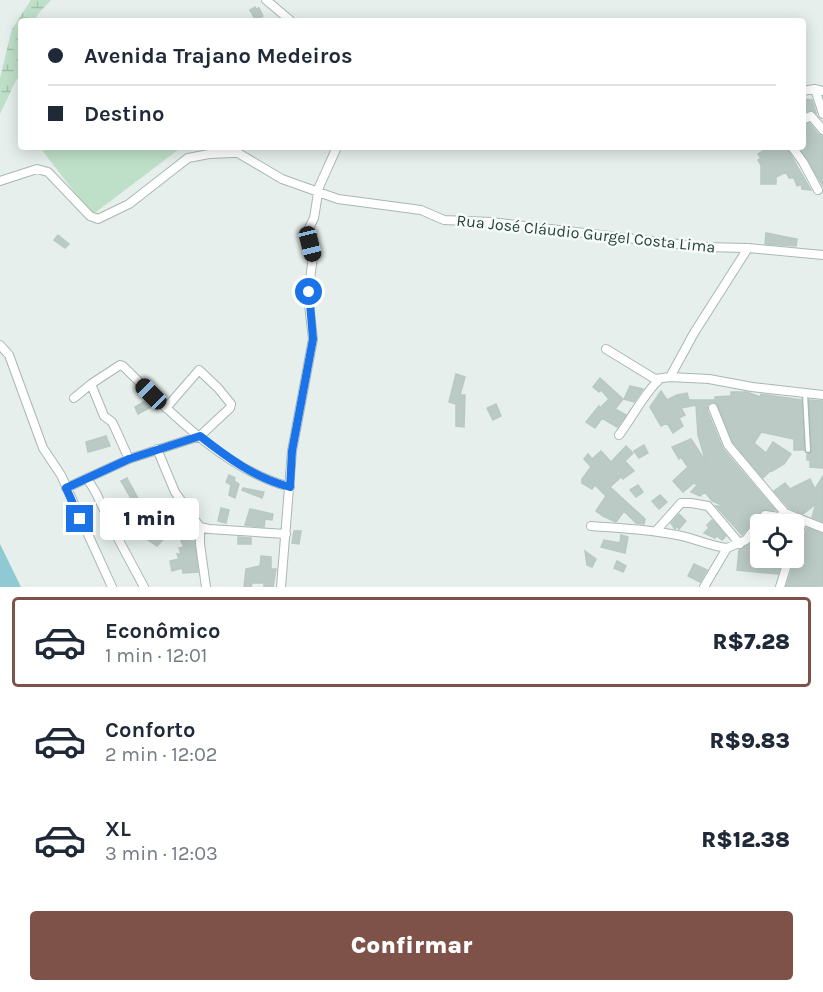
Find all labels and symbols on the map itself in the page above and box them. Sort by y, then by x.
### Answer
street label: Rua José Cláudio Gurgel Costa Lima [456,210,716,257]
car [297,224,323,264]
route start [295,278,322,305]
car [132,375,170,413]
callout: 1 min [101,498,200,540]
route end [66,505,93,532]

